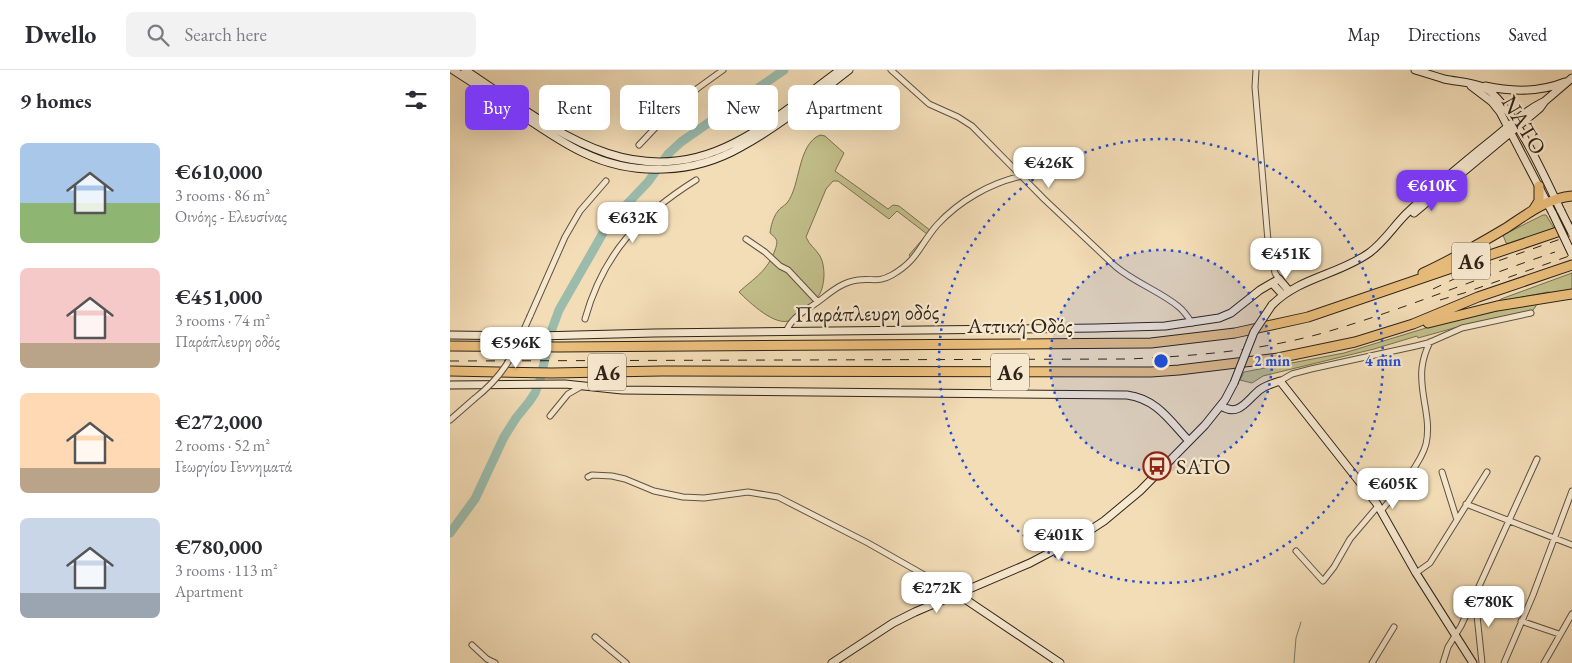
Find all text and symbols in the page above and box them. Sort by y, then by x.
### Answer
search box [126,12,476,57]
text: Dwello [25,19,96,50]
icon: search [144,21,172,49]
text: Search here [184,22,267,47]
text: Map [1348,23,1380,46]
text: Directions [1408,23,1480,46]
text: Saved [1508,23,1547,46]
chip: Buy [465,85,529,130]
chip: Rent [539,85,610,130]
chip: Filters [620,85,698,130]
chip: New [708,85,778,130]
chip: Apartment [788,85,900,130]
icon: filters [402,86,430,114]
text: 9 homes [20,87,92,114]
street label: ΝΑΤΟ [1495,90,1553,160]
pin: €426K [1014,146,1084,189]
text: €426K [1024,152,1074,173]
text: €610,000 [175,158,262,185]
icon: home [60,163,120,223]
pin: €610K [1397,170,1467,212]
text: €610K [1407,175,1457,196]
text: 3 rooms · 86 m² [175,185,270,206]
pin: €632K [598,202,668,244]
text: Οινόης - Ελευσίνας [175,206,287,227]
text: €632K [608,207,658,228]
pin: €451K [1251,238,1321,280]
road number: Α6 [1452,242,1490,280]
text: €451K [1261,243,1311,264]
text: €451,000 [175,283,262,310]
icon: home [60,288,120,348]
street label: Παράπλευρη οδός [795,297,939,329]
text: 3 rooms · 74 m² [175,310,270,331]
street label: Αττική Οδός [966,311,1073,340]
pin: €596K [481,326,551,369]
text: Παράπλευρη οδός [175,331,280,352]
text: €596K [491,332,541,353]
text: 2 min [1254,351,1291,370]
text: 4 min [1365,351,1402,370]
centre of rings [1152,352,1170,370]
road number: Α6 [588,354,626,390]
road number: Α6 [991,354,1029,390]
text: €272,000 [175,408,262,435]
icon: home [60,413,120,473]
text: 2 rooms · 52 m² [175,435,270,456]
bus stop icon: SATO [1142,451,1172,481]
place label: SATO [1176,452,1230,481]
text: Γεωργίου Γεννηματά [175,456,292,477]
pin: €605K [1358,468,1428,510]
text: €605K [1368,473,1418,494]
pin: €401K [1024,518,1094,561]
text: €401K [1034,524,1084,545]
text: €780,000 [175,533,262,560]
icon: home [60,538,120,598]
text: 3 rooms · 113 m² [175,560,278,581]
pin: €272K [902,572,972,614]
text: €272K [912,577,962,598]
text: Apartment [175,581,243,602]
pin: €780K [1454,586,1524,628]
text: €780K [1464,591,1514,612]

